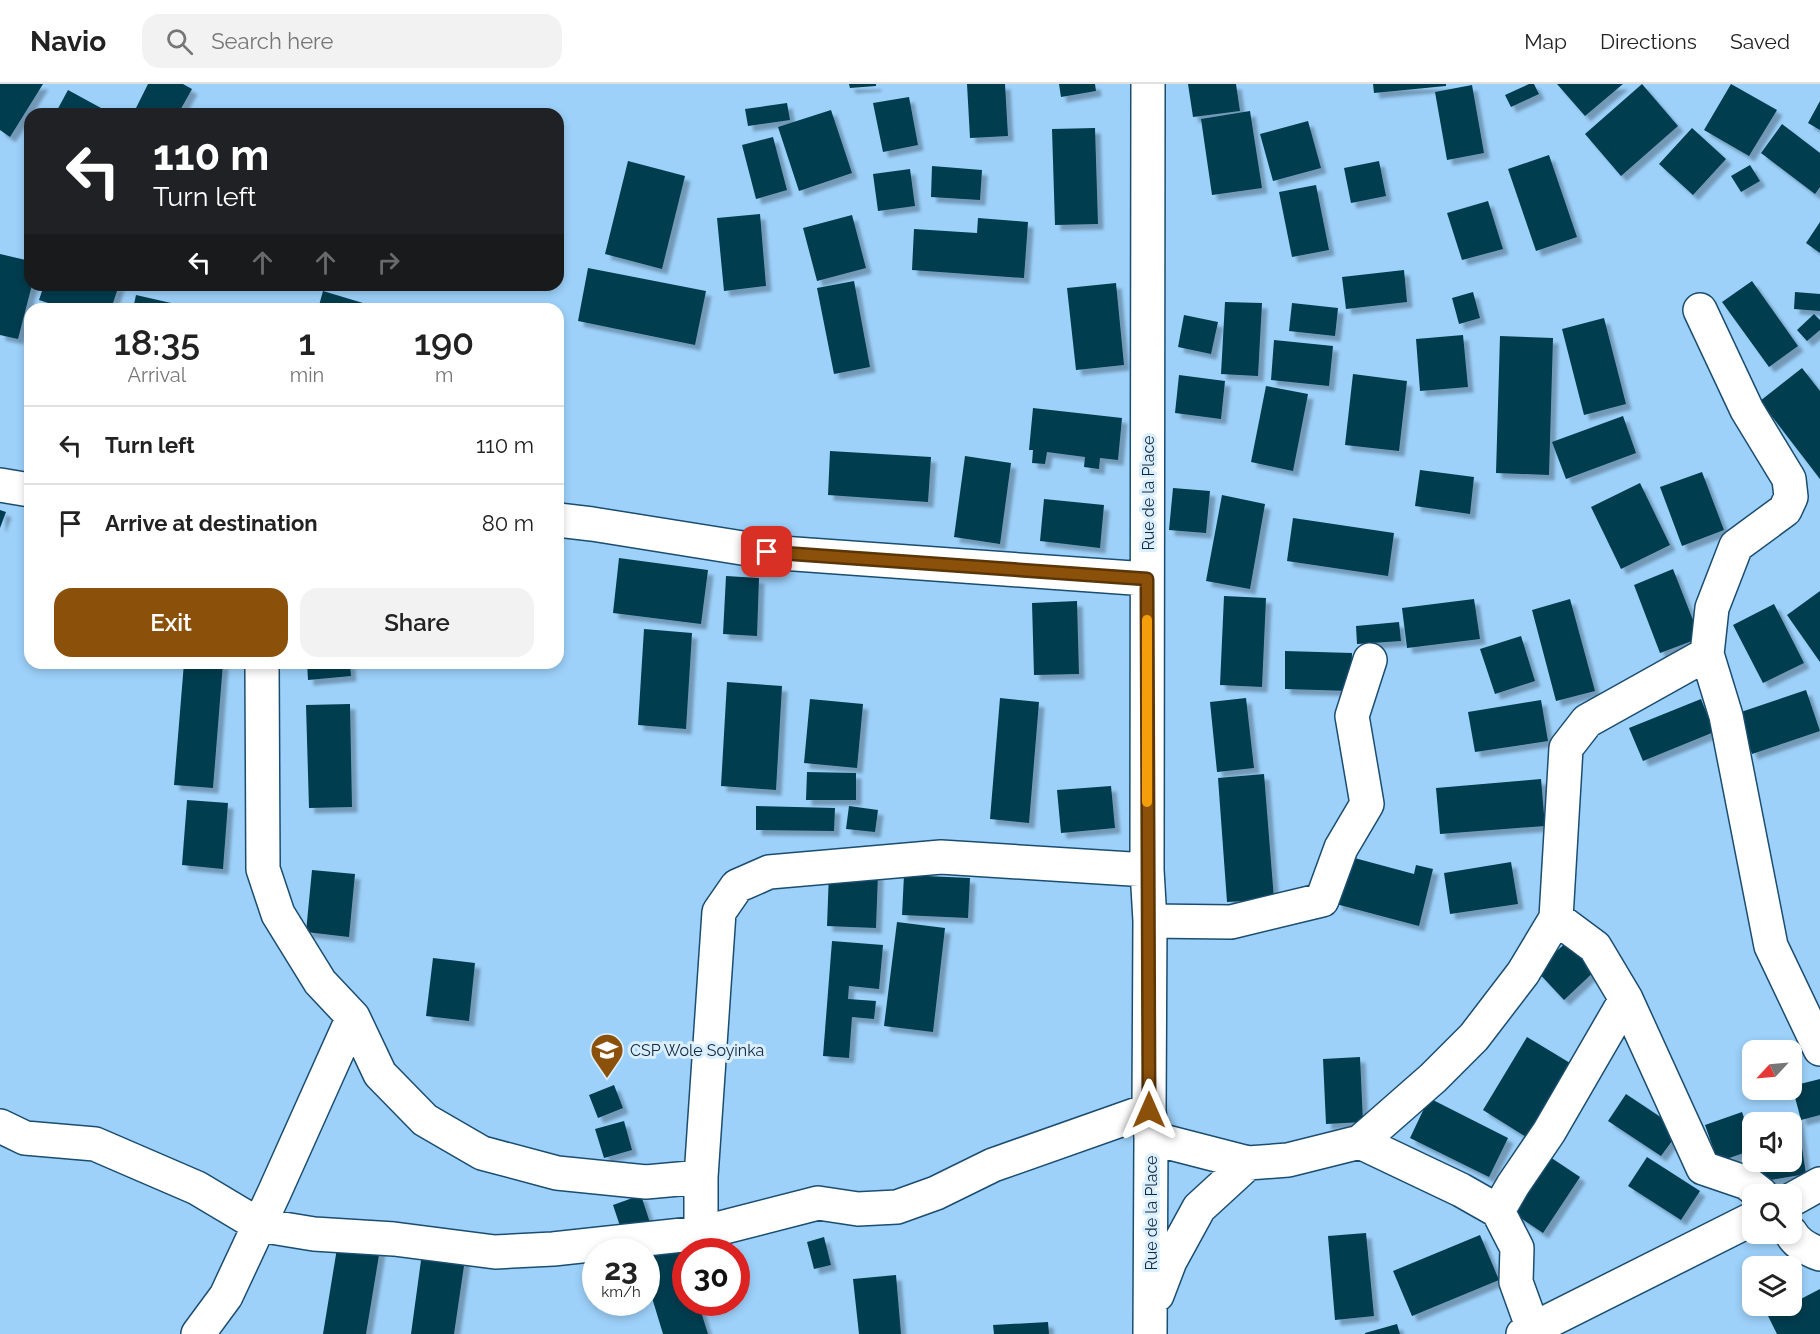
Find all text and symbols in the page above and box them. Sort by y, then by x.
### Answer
search box [142,14,562,68]
text: Navio [30,25,106,58]
icon: search [163,25,196,58]
text: Search here [211,28,333,54]
text: Map [1524,29,1567,54]
text: Directions [1600,29,1697,54]
text: Saved [1730,29,1790,54]
text: 110 m [153,131,269,180]
icon: left [54,132,132,210]
text: Turn left [153,181,256,212]
icon: left [183,246,216,279]
icon: ahead [246,246,279,279]
icon: ahead [309,246,342,279]
icon: right [372,246,405,279]
text: 18:35 [114,321,200,363]
text: 1 [298,321,315,363]
text: 190 [414,321,474,363]
text: Arrival [128,363,186,387]
text: min [290,363,324,387]
text: m [435,363,453,387]
icon: left [54,429,87,462]
text: Turn left [105,432,195,458]
text: 110 m [476,432,534,458]
street label: Rue de la Place [1139,436,1158,551]
icon: arrive [54,507,87,540]
text: Arrive at destination [105,510,318,536]
text: 80 m [482,510,534,536]
pin [741,526,792,577]
icon: arrive [750,535,783,568]
button: Exit [54,588,288,657]
button: Share [300,588,534,657]
school or university icon: CSP Wole Soyinka [589,1032,625,1079]
north arrow [1742,1040,1802,1100]
map controls [1742,1040,1802,1316]
place label: CSP Wole Soyinka [630,1041,764,1060]
position arrow [1117,1078,1181,1142]
button: sound [1742,1112,1802,1172]
street label: Rue de la Place [1142,1156,1161,1271]
button: search [1742,1184,1802,1244]
speed limit sign: 30 [672,1238,750,1316]
text: 23 [604,1252,638,1287]
button: layers [1742,1256,1802,1316]
text: km/h [601,1283,641,1301]

